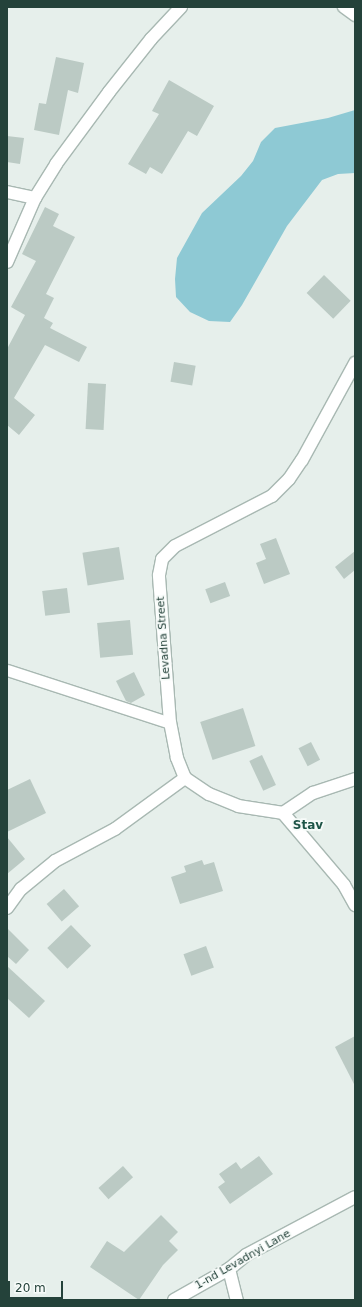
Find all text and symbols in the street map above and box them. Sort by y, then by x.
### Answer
street label: Levadna Street [155,596,173,680]
district label: Stav [293,819,323,833]
street label: 1-nd Levadnyi Lane [193,1227,293,1293]
scale bar [10,1273,65,1299]
text: 20 m [15,1281,46,1295]

